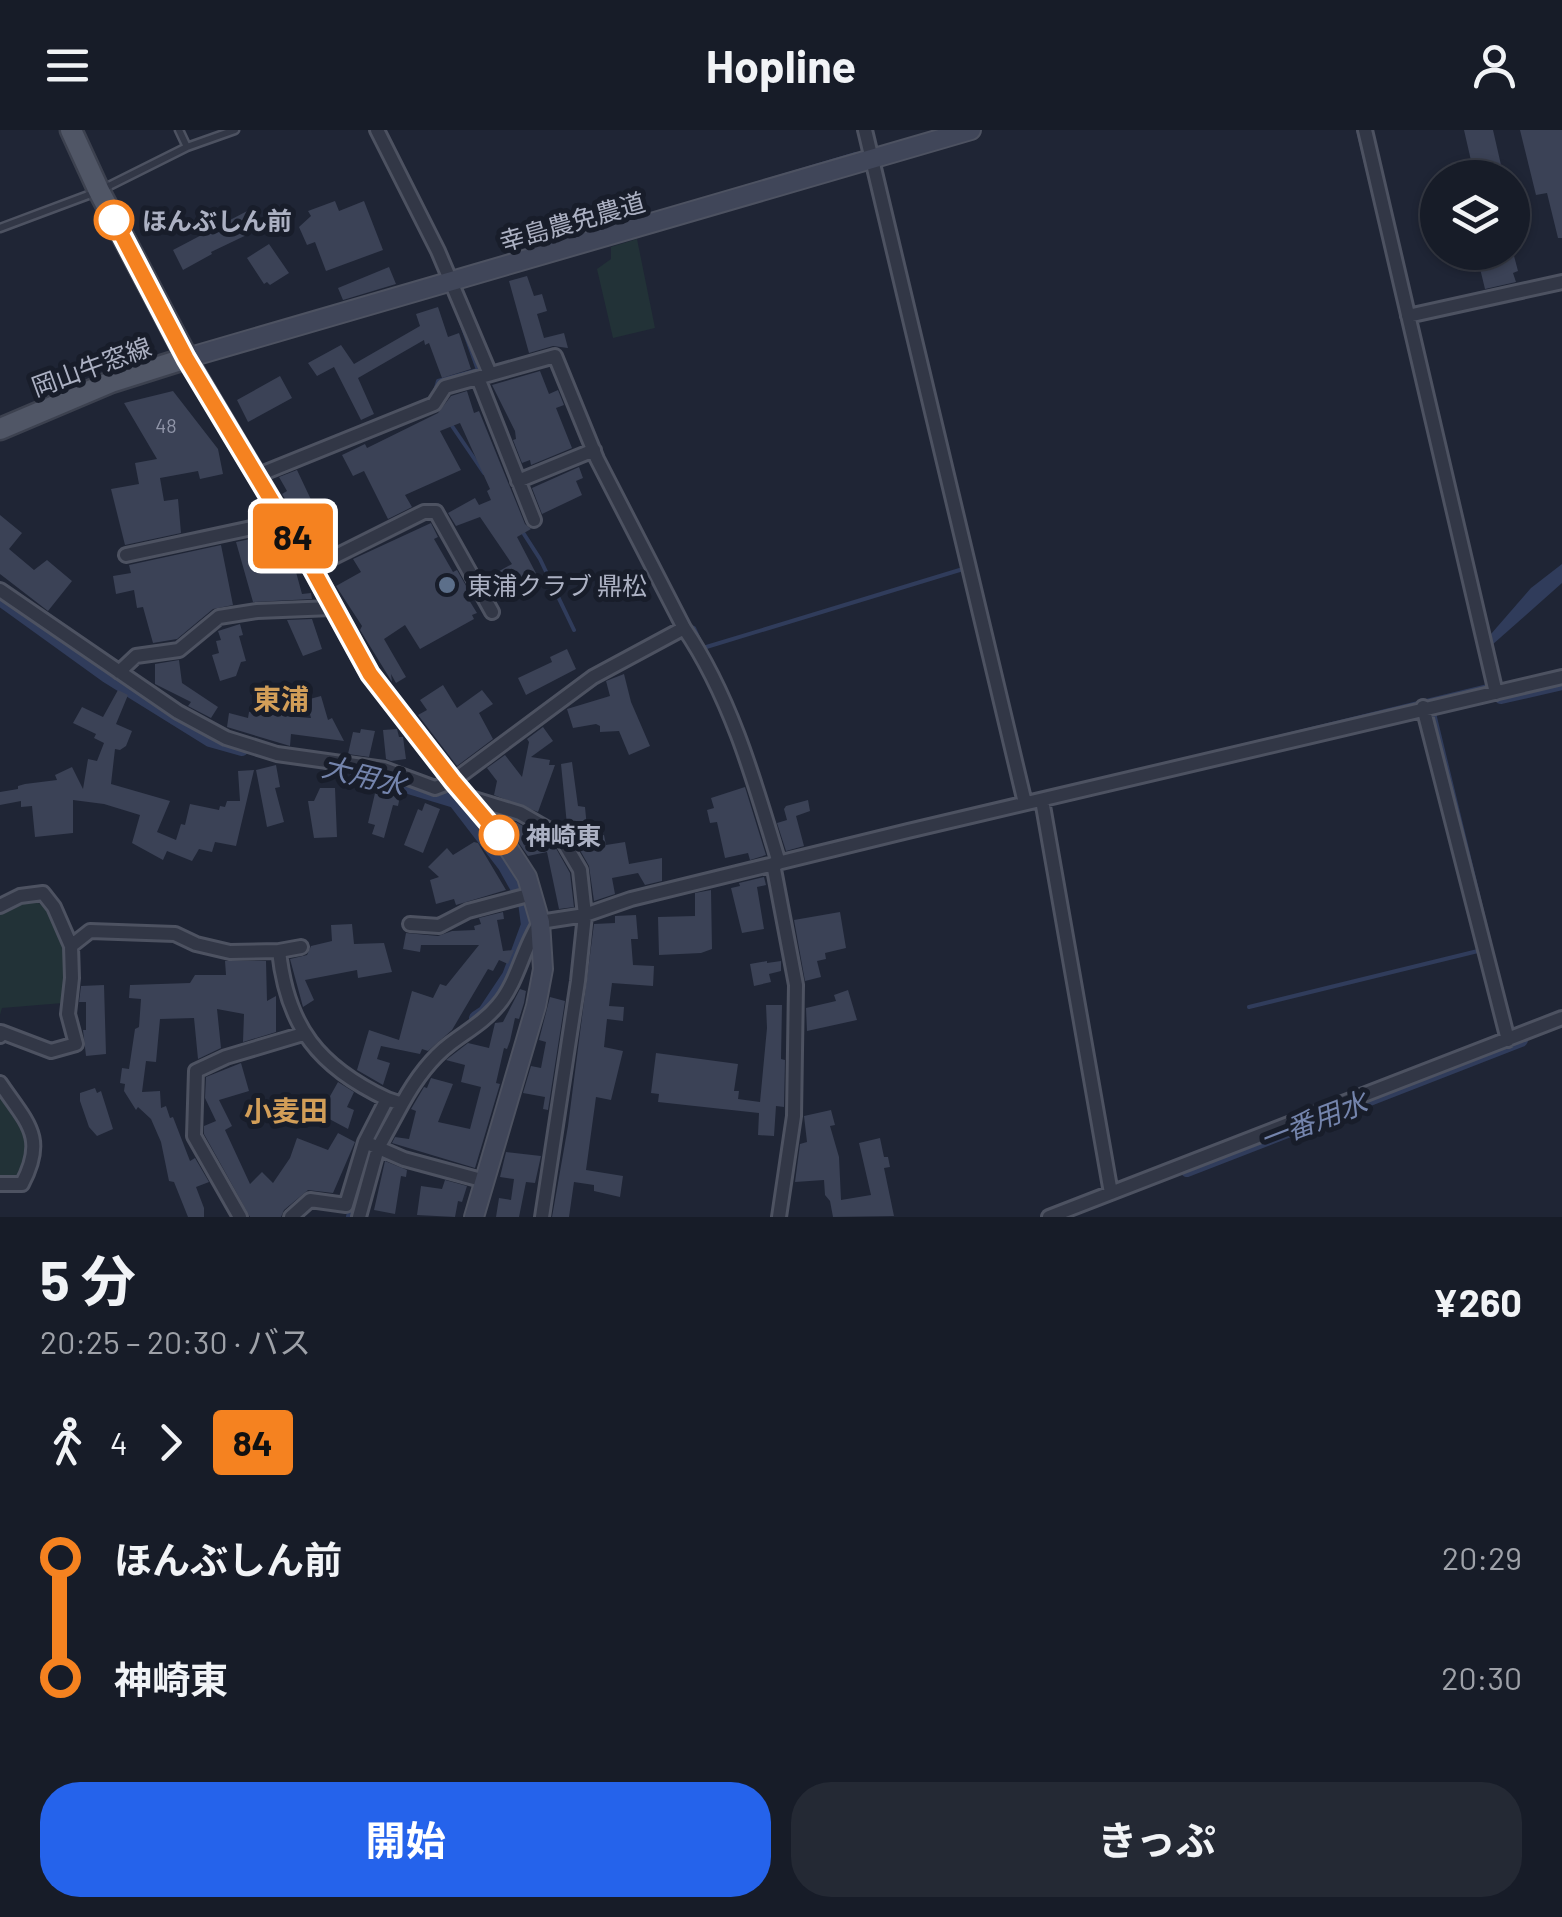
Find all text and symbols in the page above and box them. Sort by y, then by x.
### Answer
icon: menu [40,38,95,93]
text: Hopline [706,38,856,92]
icon: person [1467,38,1522,93]
map controls [1420,160,1530,270]
button: layers [1420,160,1530,270]
street label: 幸島農免農道 [496,186,648,256]
marker: ほんぶしん前 [95,201,133,239]
place label: ほんぶしん前 [142,205,292,235]
street label: 岡山牛窓線 [27,331,155,401]
house number: 48 [155,413,177,437]
line badge: 84 [248,504,338,568]
text: 84 [273,515,313,557]
place label: 東浦クラブ 鼎松 [467,570,647,600]
marker: 東浦クラブ 鼎松 [436,574,458,596]
district label: 東浦 [253,681,309,715]
water label: 大用水 [319,748,412,802]
marker: 神崎東 [480,816,518,854]
place label: 神崎東 [526,820,601,850]
water label: 一番用水 [1255,1083,1374,1156]
district label: 小麦田 [244,1093,328,1127]
text: 5 分 [40,1246,136,1312]
text: ¥260 [1433,1279,1522,1325]
text: 20:25 – 20:30 · バス [40,1322,311,1360]
icon: walk [40,1415,95,1470]
icon: forward [143,1415,198,1470]
text: 84 [233,1421,273,1463]
text: 4 [110,1423,128,1461]
text: ほんぶしん前 [114,1536,342,1582]
text: 20:29 [1442,1538,1522,1576]
text: 神崎東 [114,1656,228,1702]
text: 20:30 [1441,1658,1522,1696]
button: 開始 [40,1782,771,1897]
button: きっぷ [791,1782,1522,1897]

